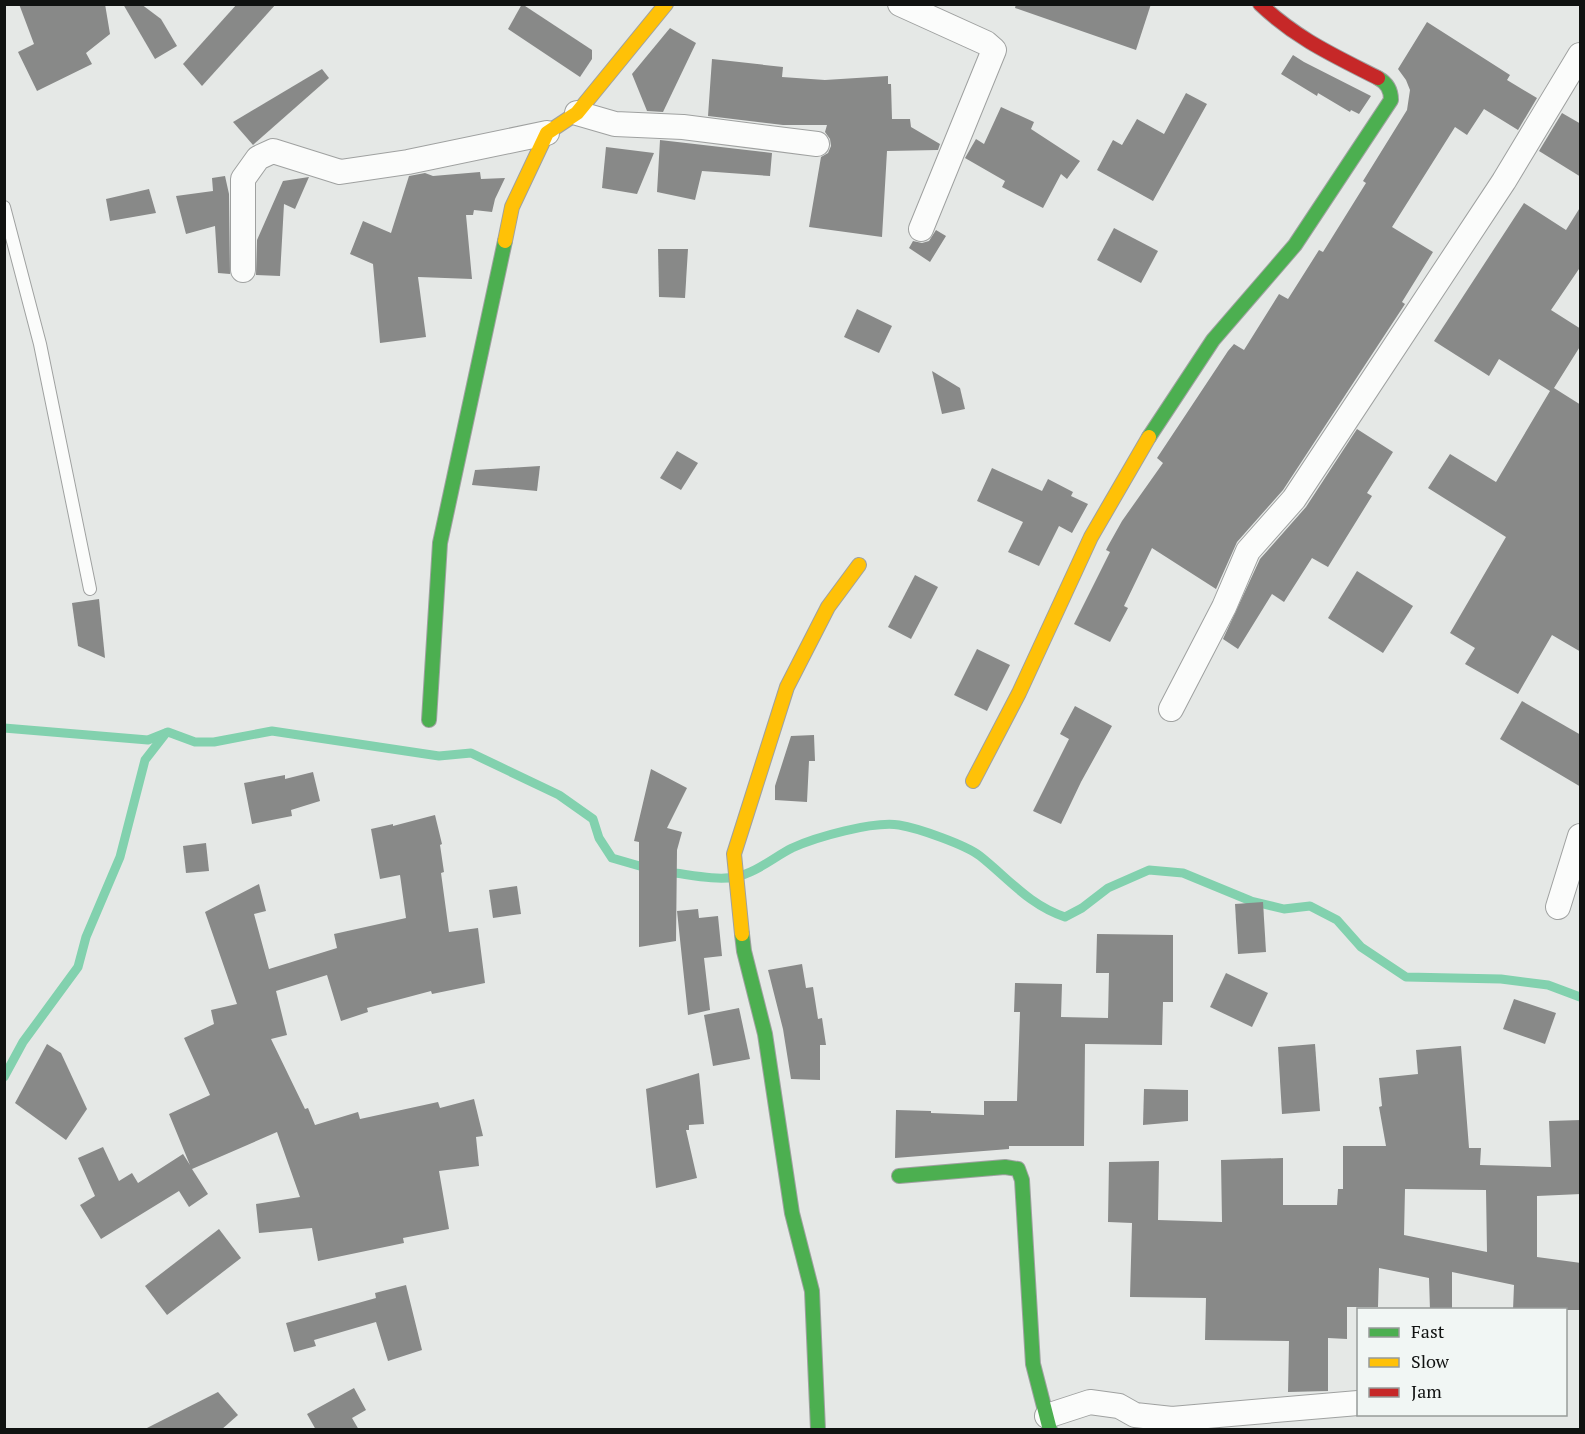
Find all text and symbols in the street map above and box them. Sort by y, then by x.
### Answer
legend [1357,1308,1567,1416]
text: Fast [1411,1319,1445,1343]
text: Slow [1411,1349,1450,1373]
text: Jam [1411,1379,1442,1403]

